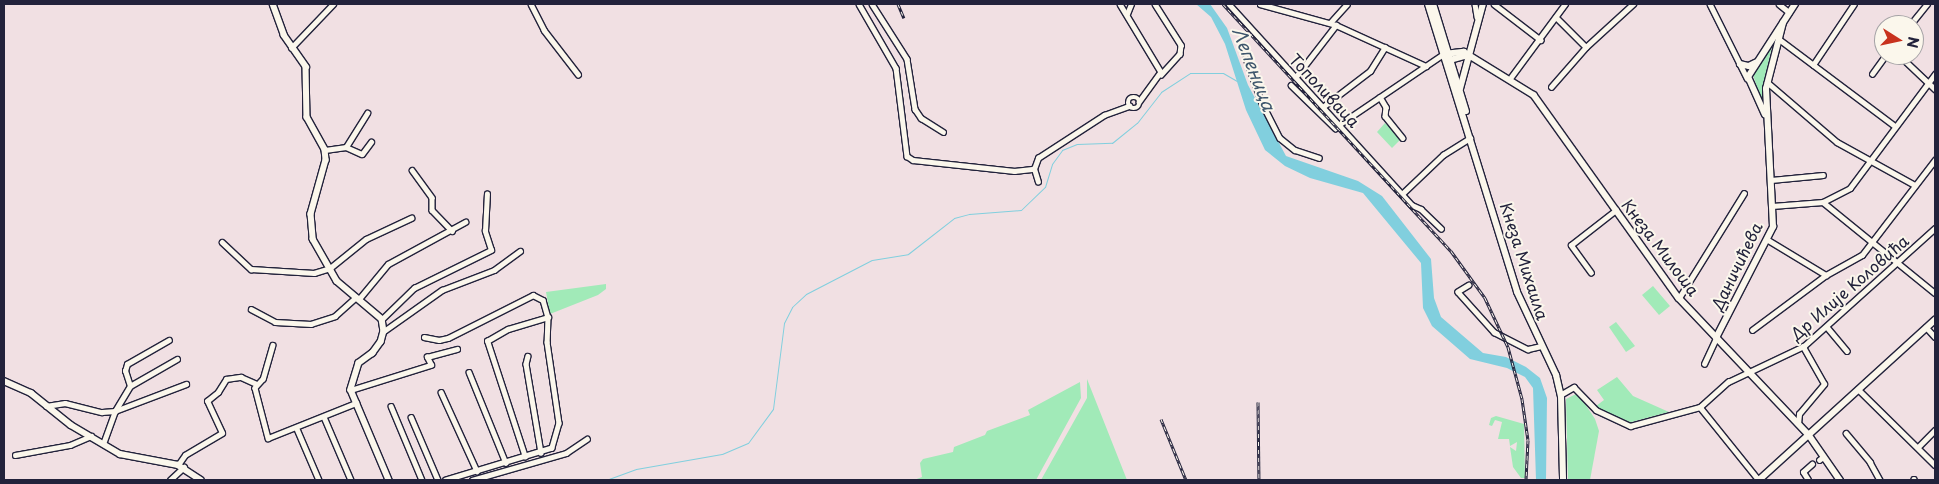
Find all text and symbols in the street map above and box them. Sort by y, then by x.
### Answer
north arrow [1874,15,1924,65]
water label: Лепеница [1228,24,1280,114]
text: N [1902,35,1925,50]
street label: Тополиваца [1286,49,1364,131]
street label: Кнеза Милоша [1618,194,1704,300]
street label: Кнеза Михаила [1497,199,1553,323]
street label: Даничићева [1706,219,1766,313]
street label: Др Илије Коловића [1786,230,1912,344]

